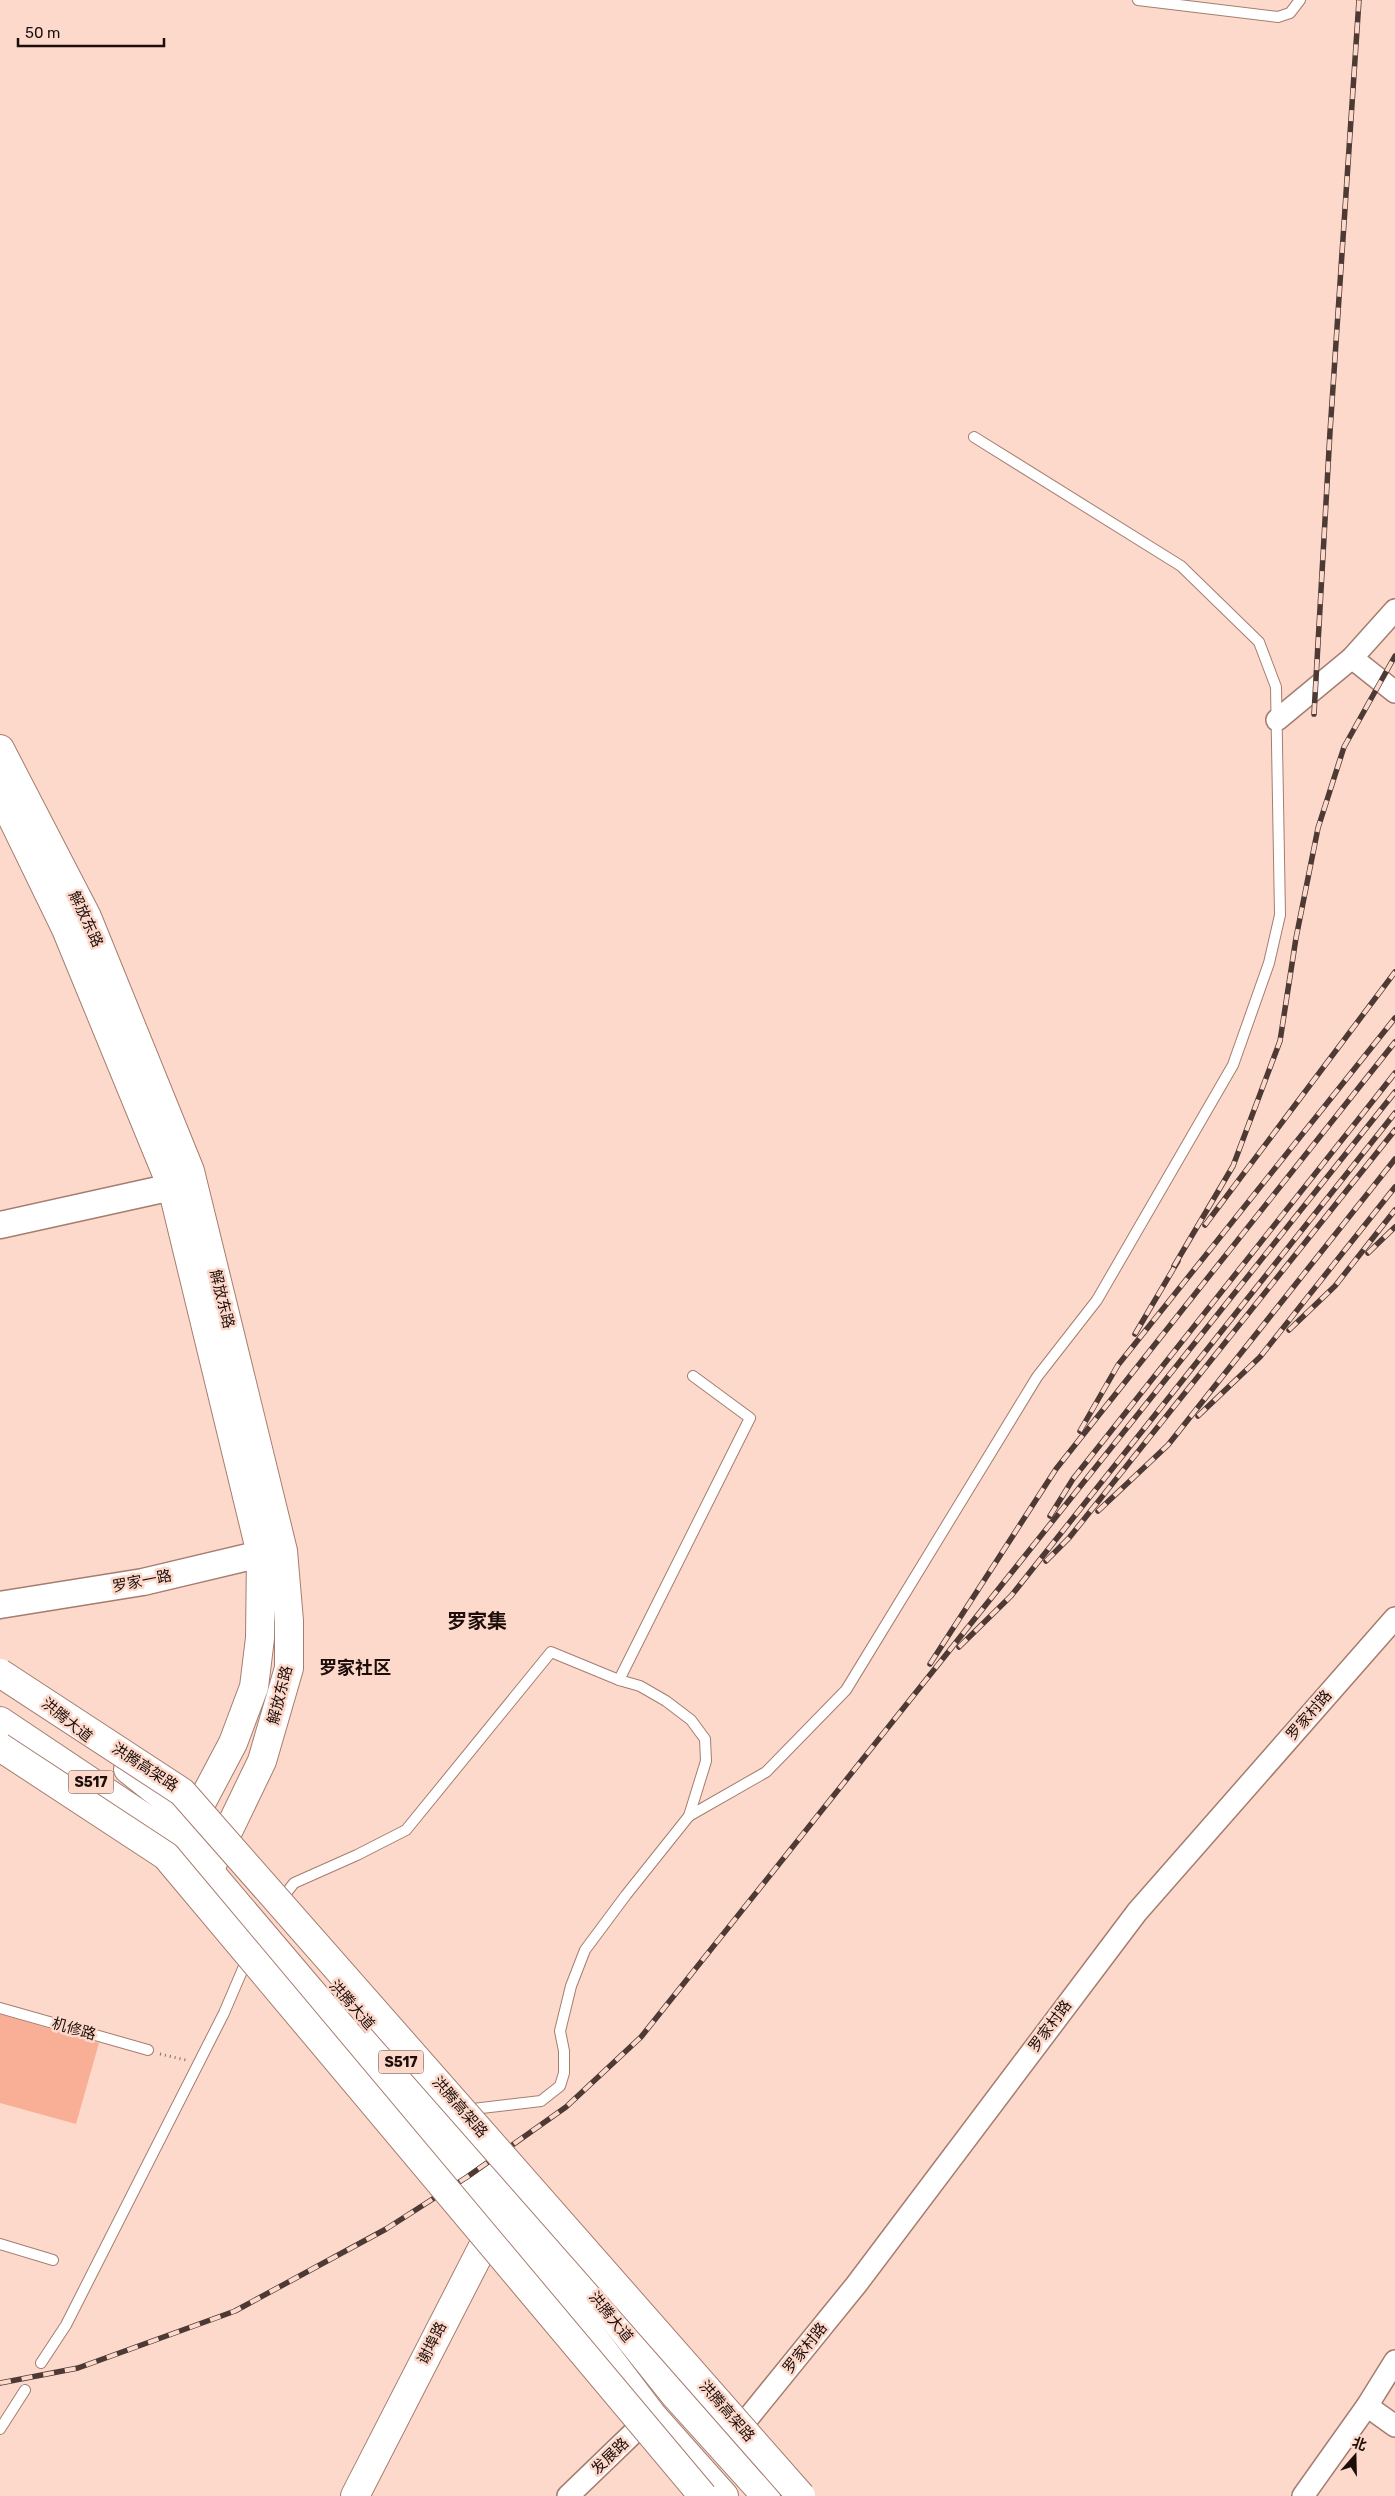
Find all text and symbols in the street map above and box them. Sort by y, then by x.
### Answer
scale bar [18,15,164,47]
text: 50 m [25,24,60,42]
street label: 解放东路 [65,888,107,950]
street label: 解放东路 [206,1268,238,1330]
street label: 罗家一路 [111,1566,173,1596]
district label: 罗家集 [447,1609,507,1633]
district label: 罗家社区 [319,1657,391,1679]
street label: 解放东路 [264,1664,296,1726]
street label: 罗家村路 [1283,1686,1335,1744]
street label: 洪腾大道 [38,1694,96,1746]
street label: 洪腾高架路 [109,1739,181,1795]
road number: S517 [68,1770,114,1794]
street label: 洪腾大道 [326,1976,378,2034]
street label: 罗家村路 [1025,1997,1075,2055]
street label: 机修路 [50,2014,98,2044]
road number: S517 [378,2050,424,2074]
street label: 洪腾高架路 [429,2073,491,2141]
street label: 洪腾大道 [585,2288,637,2346]
street label: 谢埠路 [414,2319,450,2367]
street label: 罗家村路 [779,2319,831,2377]
street label: 洪腾高架路 [696,2377,758,2445]
north arrow [1330,2431,1380,2481]
street label: 发展路 [588,2434,632,2478]
text: 北 [1350,2434,1369,2455]

